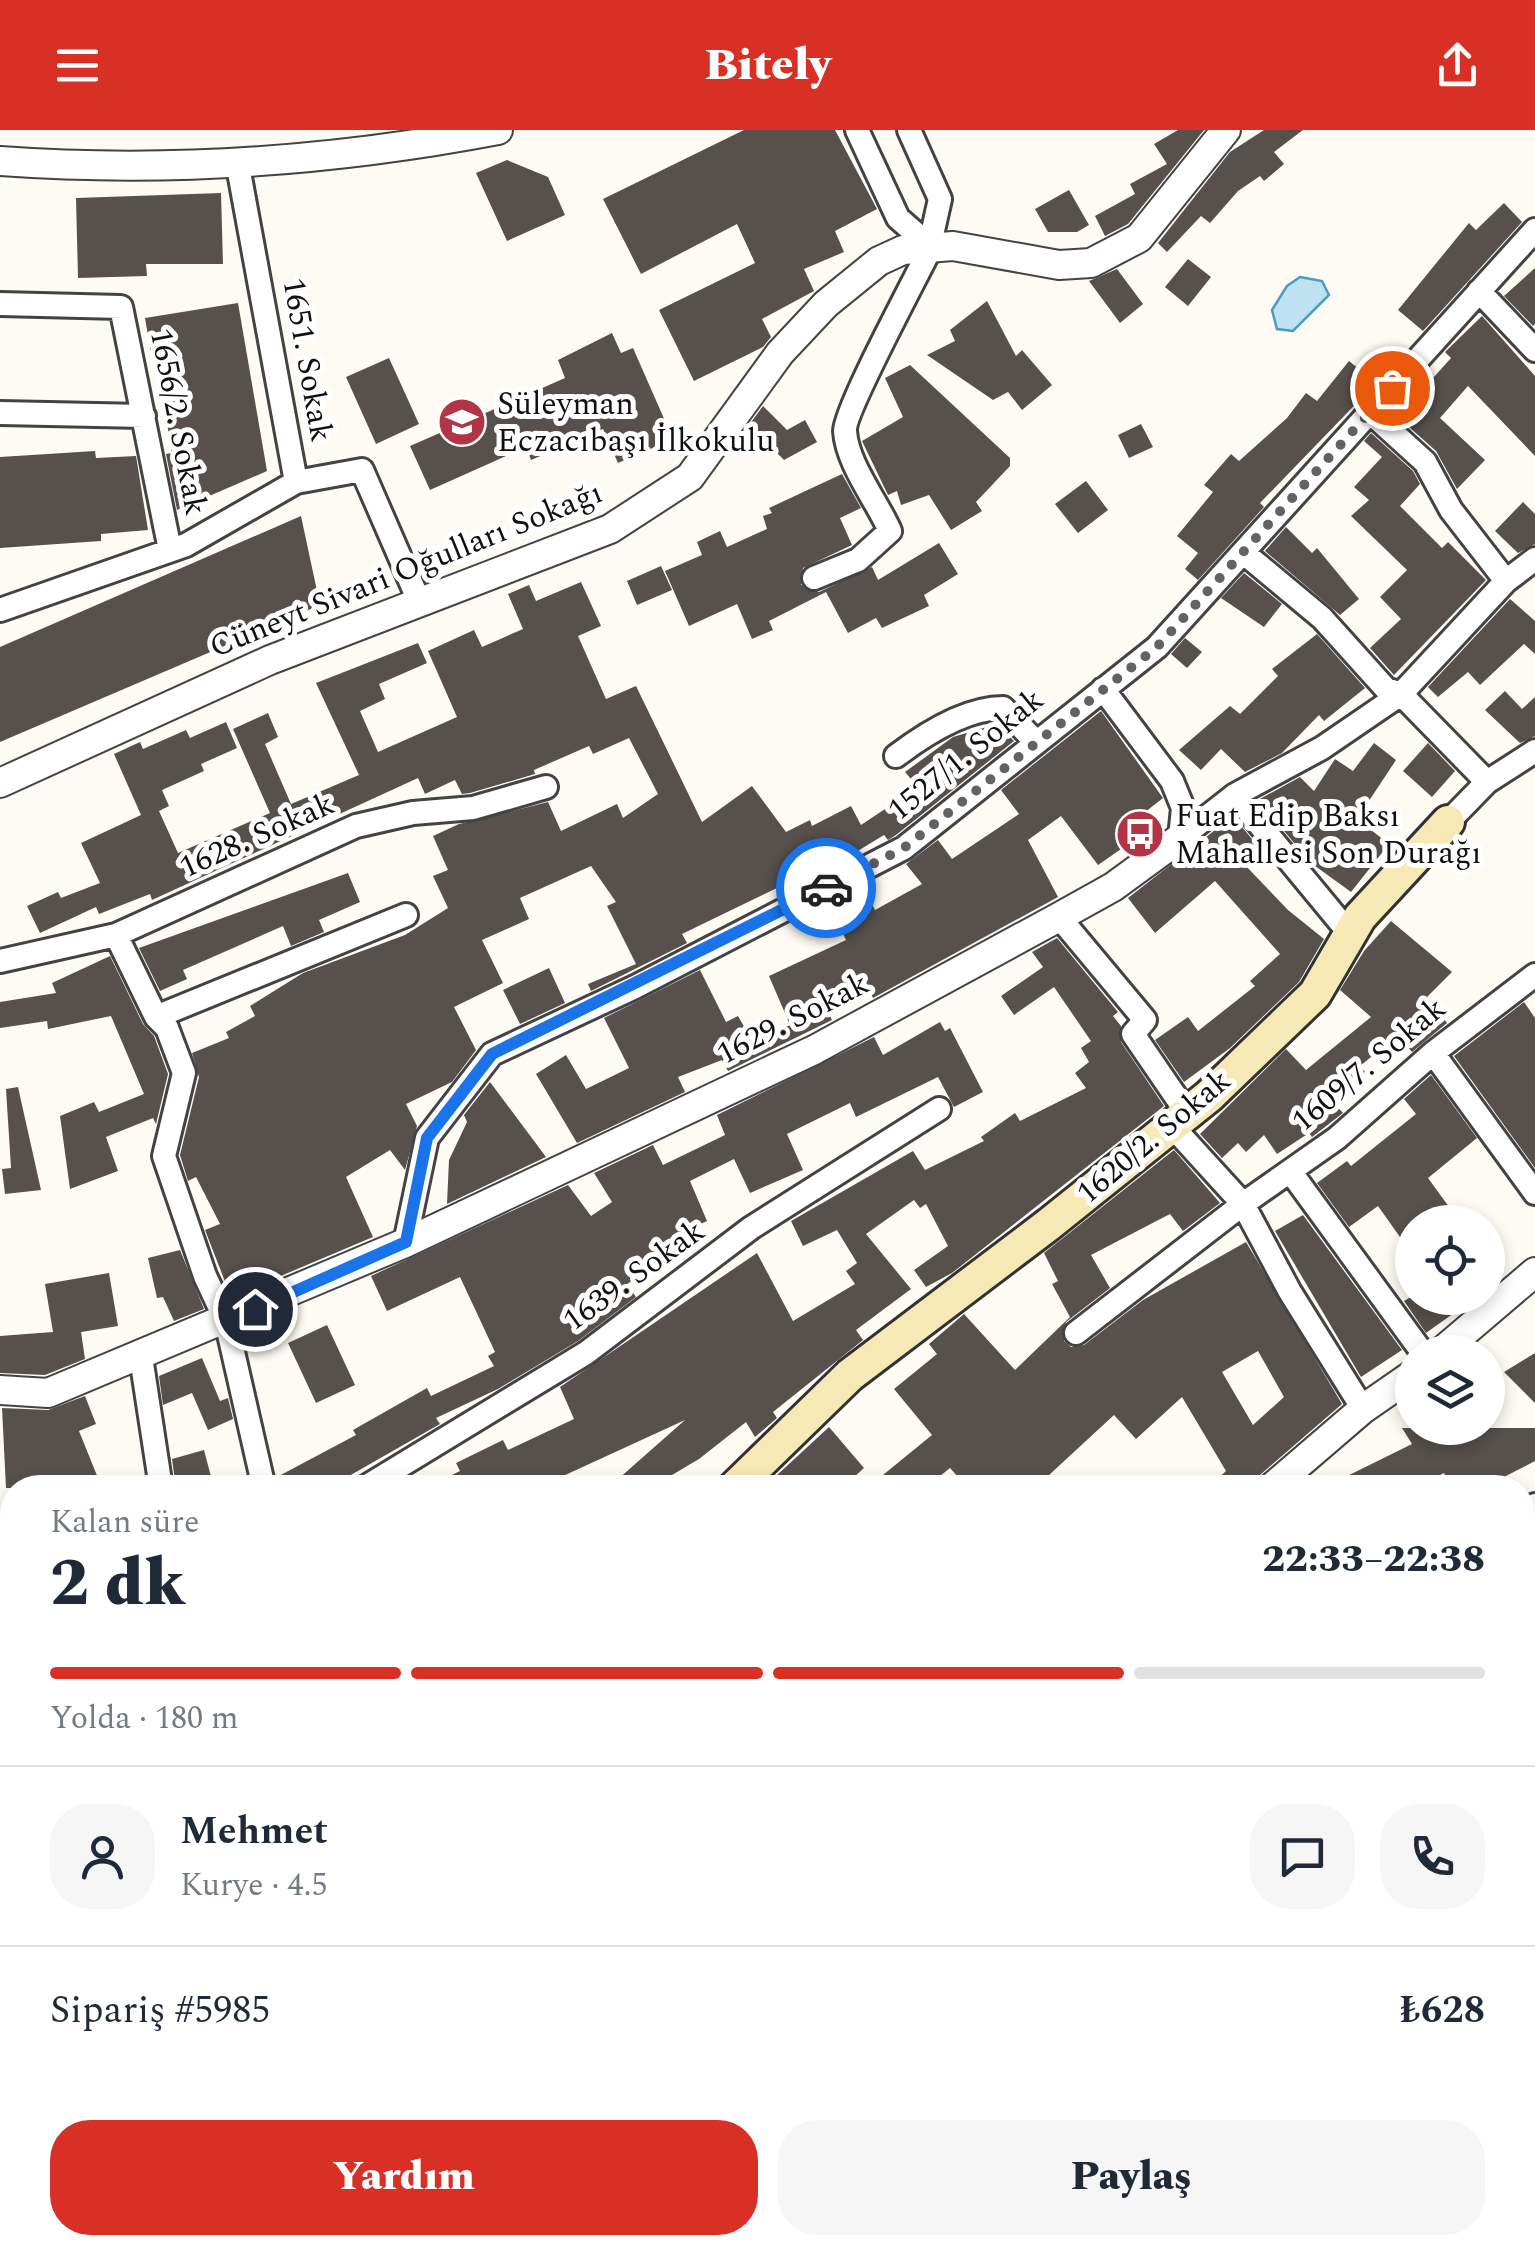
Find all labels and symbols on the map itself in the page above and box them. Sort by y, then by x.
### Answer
street label: 1651. Sokak [268,274,346,446]
street label: 1656/2. Sokak [136,324,220,520]
pin [1350,346,1435,431]
place label: Süleyman Eczacıbaşı İlkokulu [497,380,774,466]
school or university icon: Süleyman Eczacıbaşı İlkokulu [436,396,488,448]
street label: Cüneyt Sivari Oğulları Sokağı [202,469,610,671]
street label: 1527/1. Sokak [877,676,1055,834]
street label: 1628. Sokak [171,780,343,892]
place label: Fuat Edip Baksı Mahallesi Son Durağı [1175,792,1482,878]
bus stop icon: Fuat Edip Baksı Mahallesi Son Durağı [1114,808,1166,860]
courier [776,838,876,938]
street label: 1629. Sokak [708,960,878,1078]
street label: 1609/7. Sokak [1281,985,1457,1145]
street label: 1620/2. Sokak [1066,1057,1242,1217]
street label: 1639. Sokak [553,1207,715,1345]
pin [213,1267,298,1352]

